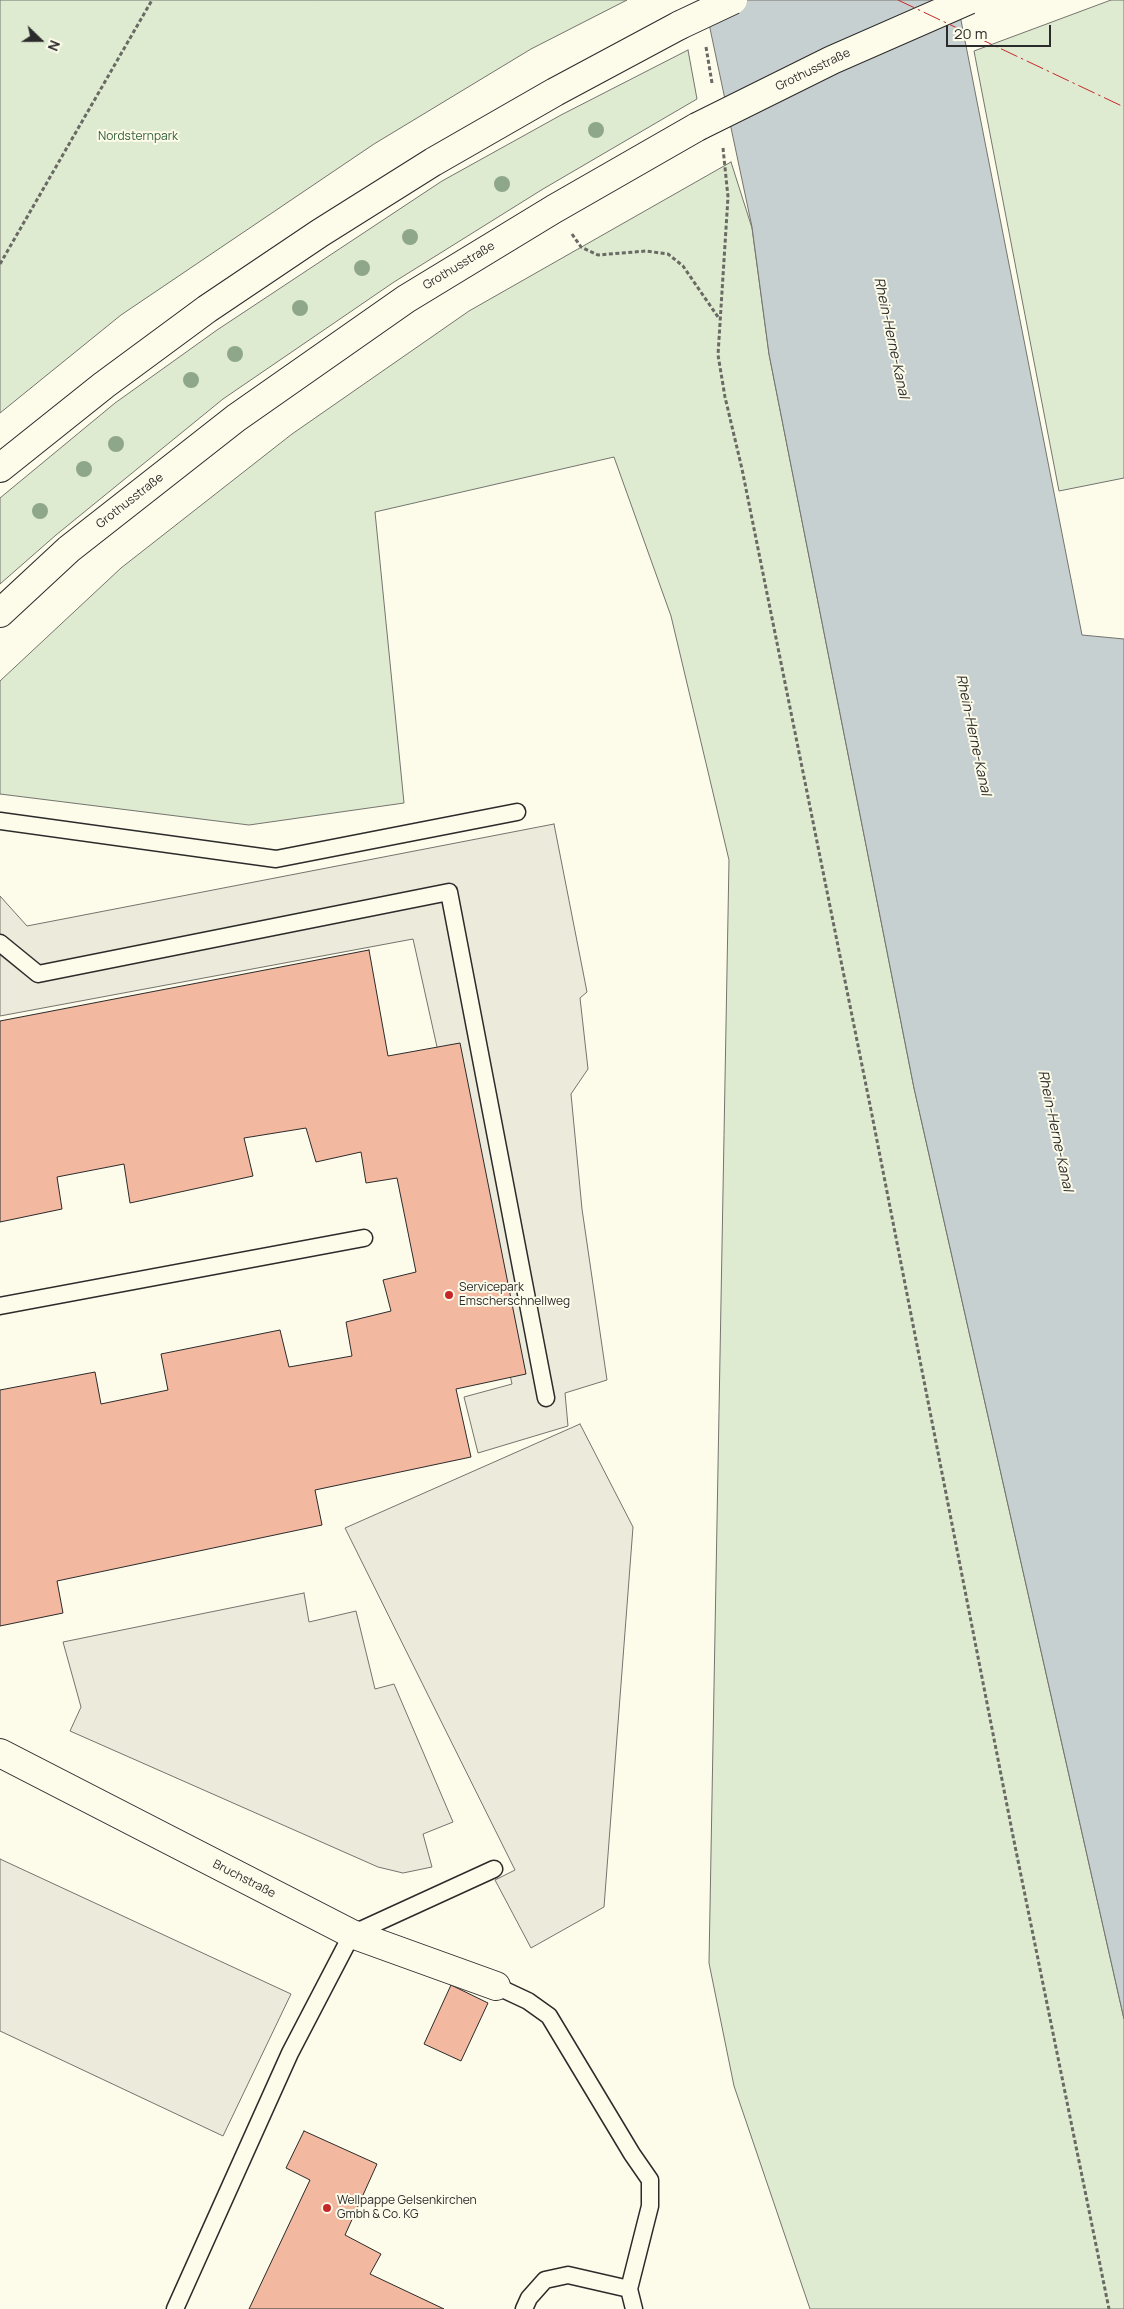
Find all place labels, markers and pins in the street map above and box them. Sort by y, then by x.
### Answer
place label: Servicepark Emscherschnellweg [459,1281,570,1309]
marker: Servicepark Emscherschnellweg [443,1289,455,1301]
place label: Wellpappe Gelsenkirchen Gmbh & Co. KG [337,2194,477,2222]
marker: Wellpappe Gelsenkirchen Gmbh & Co. KG [321,2202,333,2214]

